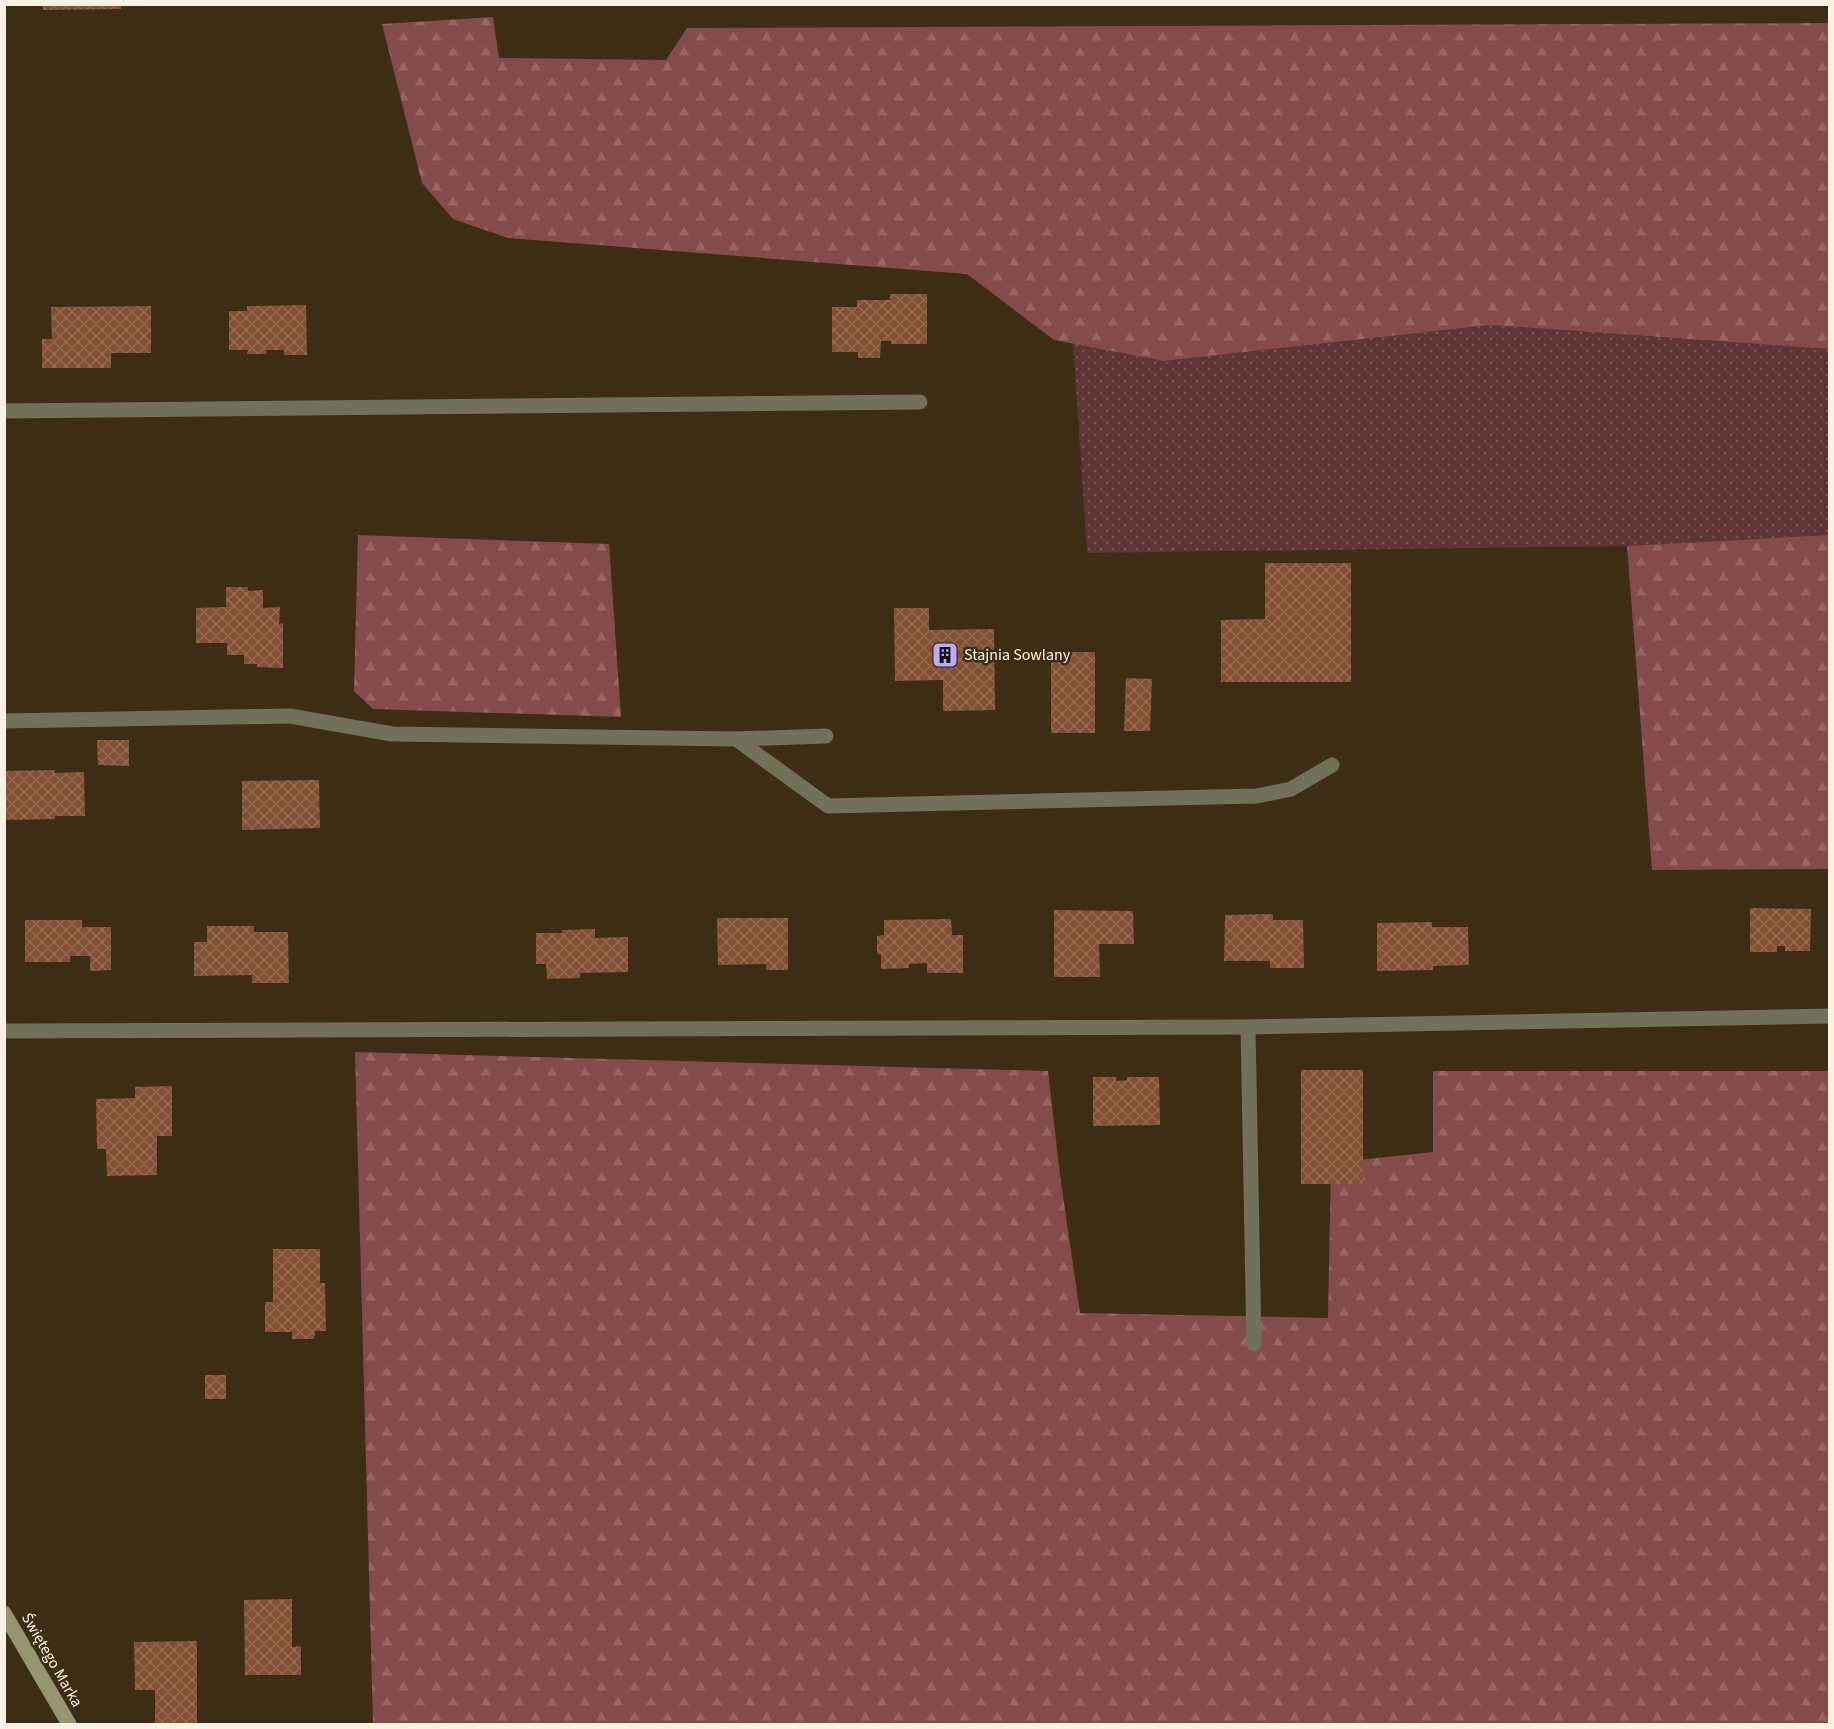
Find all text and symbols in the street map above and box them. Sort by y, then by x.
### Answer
building icon: Stajnia Sowlany [930,640,960,670]
place label: Stajnia Sowlany [964,644,1071,666]
street label: Świętego Marka [16,1609,88,1711]

